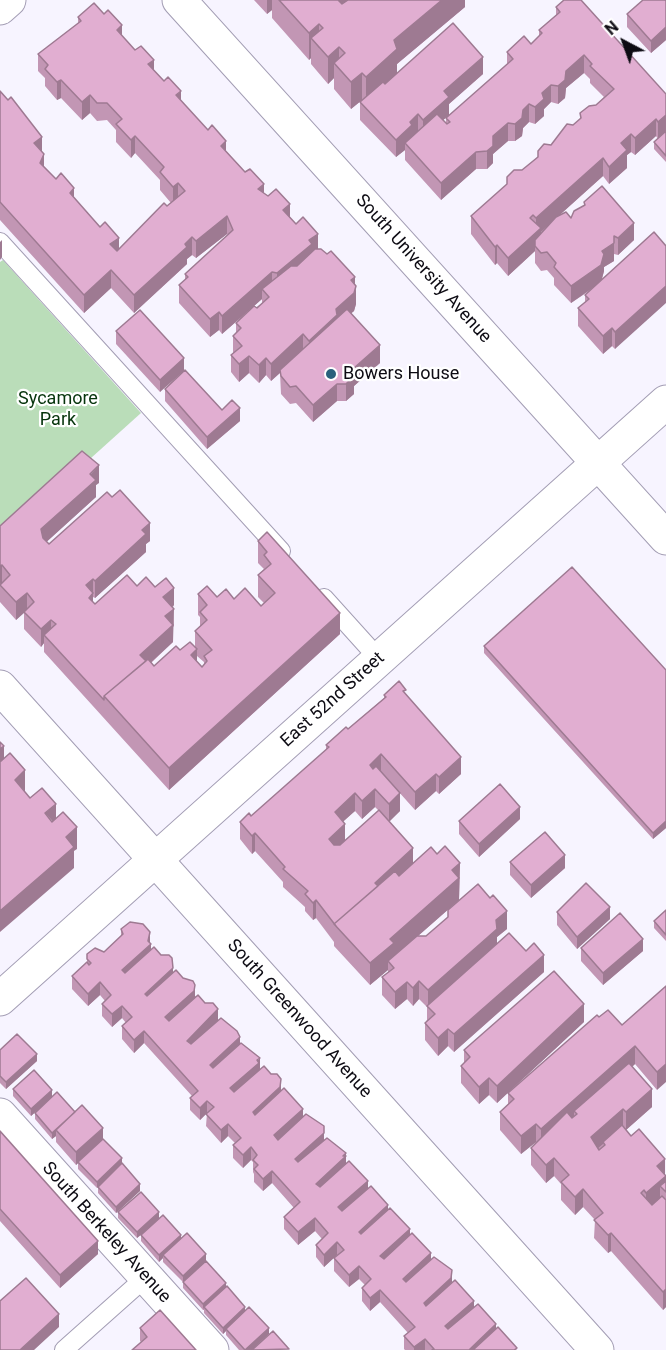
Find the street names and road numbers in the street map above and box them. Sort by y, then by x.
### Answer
street label: South University Avenue [350,190,496,348]
street label: East 52nd Street [277,648,389,752]
street label: South Greenwood Avenue [222,935,376,1103]
street label: South Berkeley Avenue [37,1158,175,1308]

